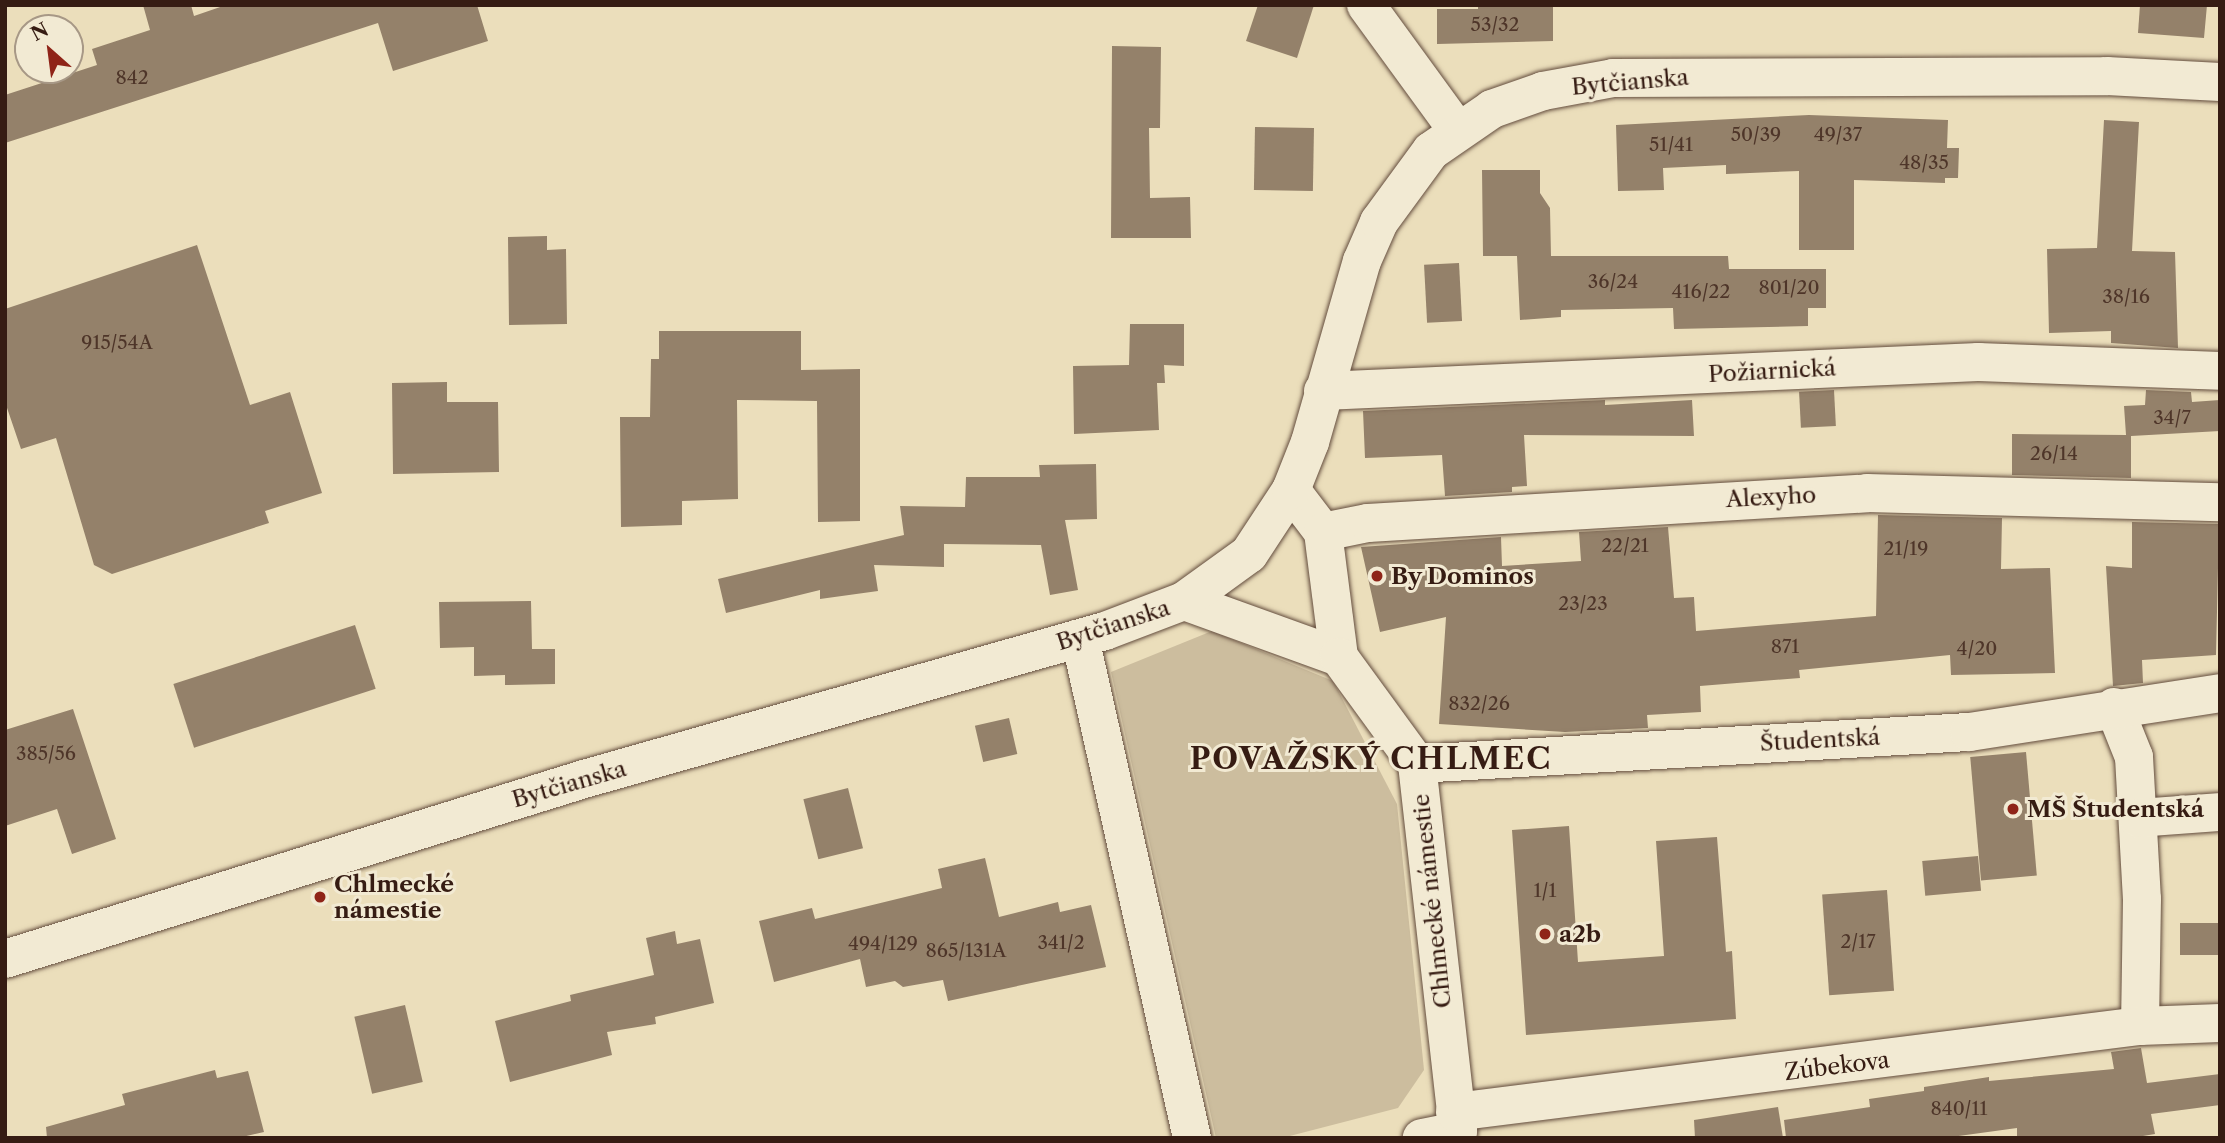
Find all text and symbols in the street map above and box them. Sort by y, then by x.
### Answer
north arrow [14,14,84,84]
house number: 53/32 [1471,14,1519,36]
text: N [27,18,53,46]
street label: Bytčianska [1570,63,1690,101]
house number: 842 [115,67,149,89]
house number: 50/39 [1731,124,1781,146]
house number: 49/37 [1814,124,1862,146]
house number: 51/41 [1649,134,1693,156]
house number: 48/35 [1899,152,1949,174]
house number: 36/24 [1588,271,1638,293]
house number: 801/20 [1758,277,1820,299]
house number: 416/22 [1672,281,1730,303]
house number: 38/16 [2102,286,2150,308]
house number: 915/54A [81,332,153,354]
street label: Požiarnická [1707,354,1837,388]
house number: 34/7 [2153,407,2191,429]
house number: 26/14 [2030,443,2078,465]
street label: Alexyho [1725,481,1817,513]
house number: 22/21 [1601,535,1649,557]
house number: 21/19 [1884,538,1928,560]
place label: By Dominos [1391,562,1534,590]
marker: By Dominos [1369,568,1385,584]
house number: 23/23 [1558,593,1608,615]
street label: Bytčianska [1053,594,1173,656]
house number: 871 [1771,636,1799,658]
house number: 4/20 [1957,638,1997,660]
house number: 832/26 [1448,693,1510,715]
street label: Študentská [1759,723,1881,757]
district label: POVAŽSKÝ CHLMEC [1191,741,1551,777]
house number: 385/56 [16,743,76,765]
street label: Bytčianska [509,755,629,813]
street label: Chlmecké námestie [1407,792,1457,1010]
place label: MŠ Študentská [2027,795,2204,823]
marker: MŠ Študentská [2005,801,2021,817]
place label: Chlmecké námestie [334,870,454,924]
house number: 1/1 [1534,880,1556,902]
marker: Chlmecké námestie [312,889,328,905]
place label: a2b [1559,920,1601,948]
marker: a2b [1537,926,1553,942]
house number: 2/17 [1840,931,1876,953]
house number: 341/2 [1037,932,1085,954]
house number: 494/129 [848,933,918,955]
house number: 865/131A [926,940,1006,962]
street label: Zúbekova [1783,1046,1891,1086]
house number: 840/11 [1931,1098,1987,1120]

